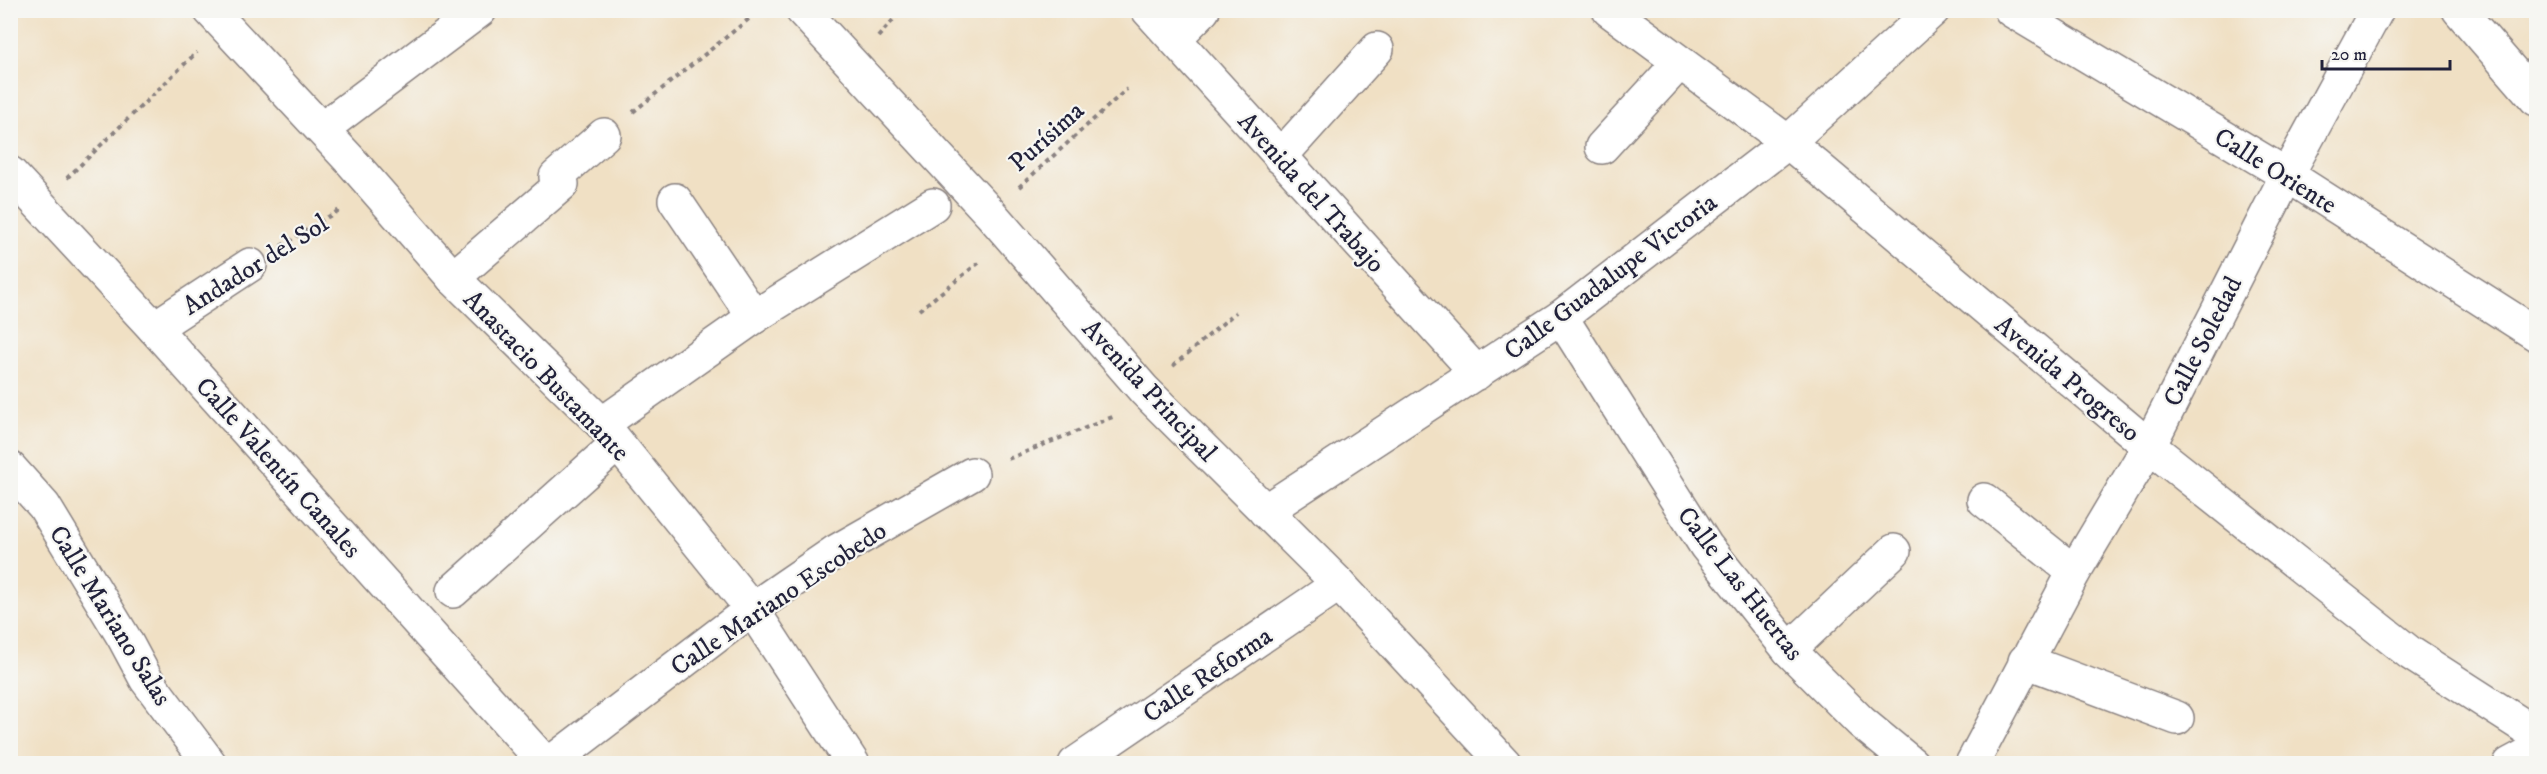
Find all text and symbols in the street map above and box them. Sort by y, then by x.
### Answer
scale bar [2322,33,2450,71]
text: 20 m [2331,44,2367,66]
street label: Purísima [1003,95,1091,179]
street label: Avenida del Trabajo [1230,106,1392,280]
street label: Calle Oriente [2208,121,2343,222]
street label: Calle Guadalupe Victoria [1498,186,1724,368]
street label: Andador del Sol [177,207,335,323]
street label: Calle Soledad [2156,271,2250,412]
street label: Anastacio Bustamante [456,283,636,469]
street label: Avenida Progreso [1988,309,2147,450]
street label: Avenida Principal [1074,313,1223,469]
street label: Calle Valentín Canales [188,371,368,565]
street label: Calle Las Huertas [1669,500,1810,668]
street label: Calle Mariano Escobedo [664,515,893,684]
street label: Calle Mariano Salas [41,520,178,712]
street label: Calle Reforma [1137,620,1279,731]

